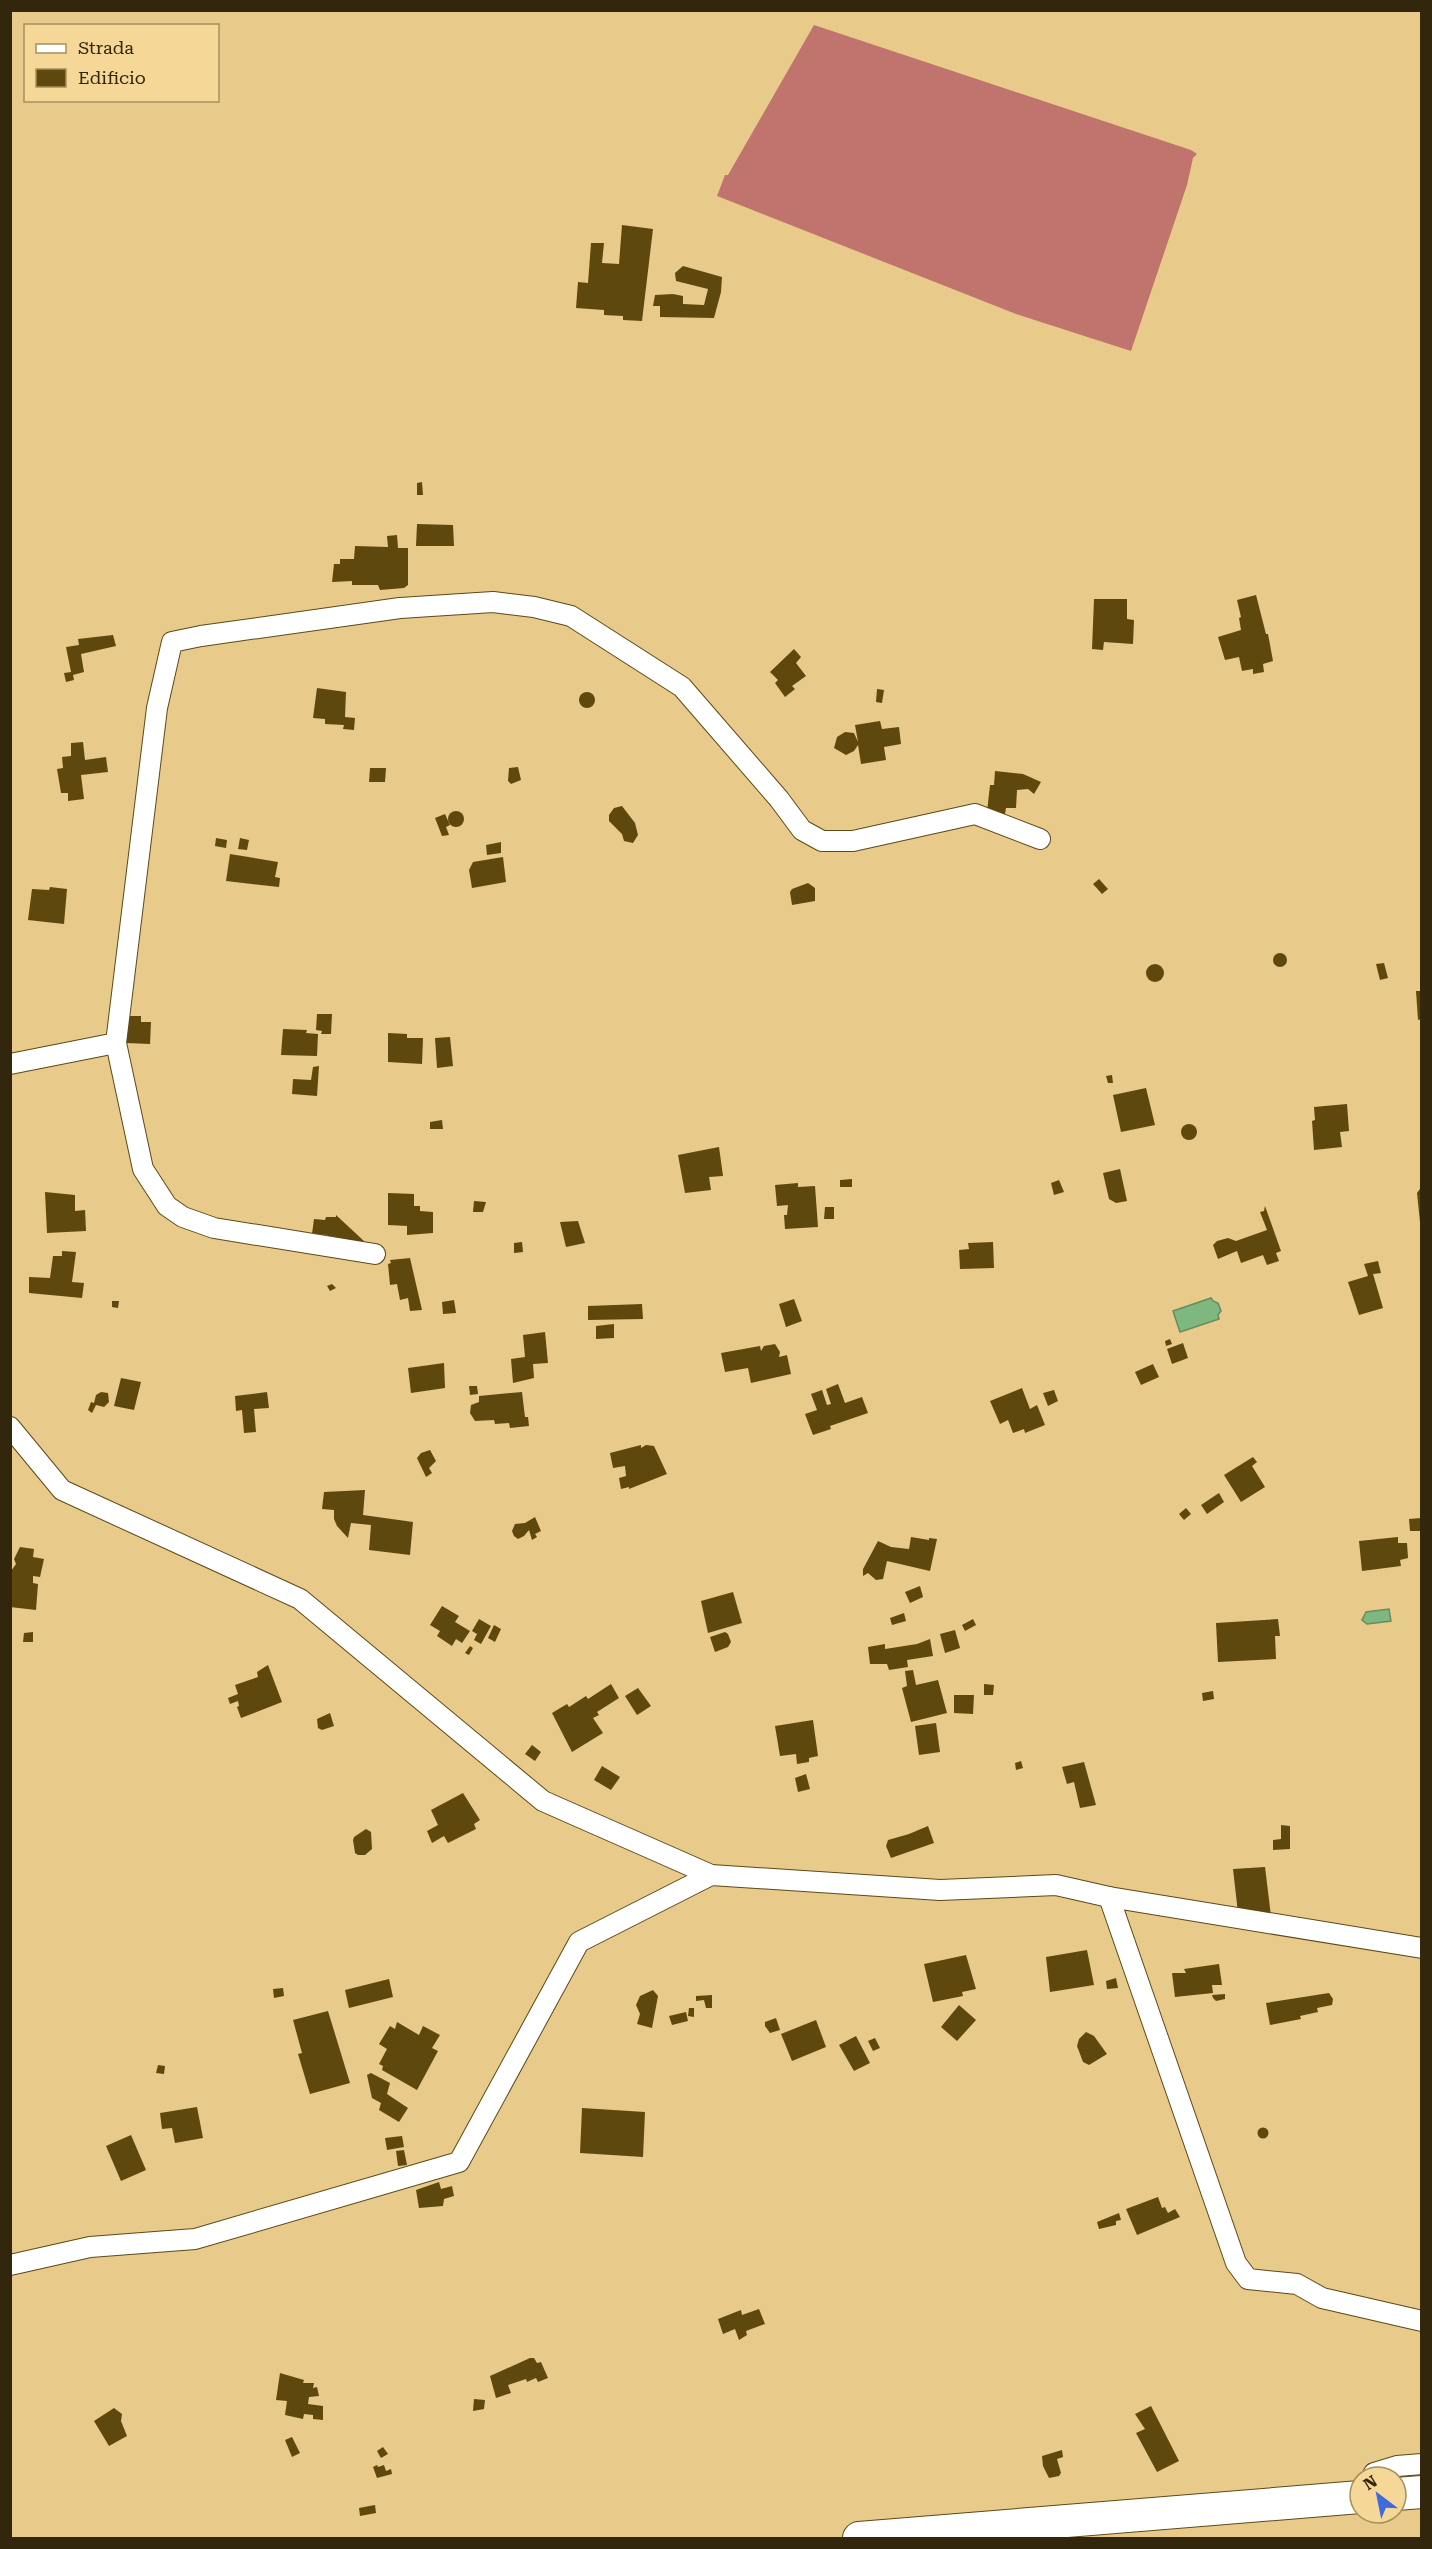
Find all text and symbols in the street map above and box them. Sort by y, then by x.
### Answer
legend [24,24,219,102]
text: Strada [78,37,134,58]
text: Edificio [78,67,146,88]
north arrow [1348,2465,1408,2525]
text: N [1360,2471,1381,2494]

